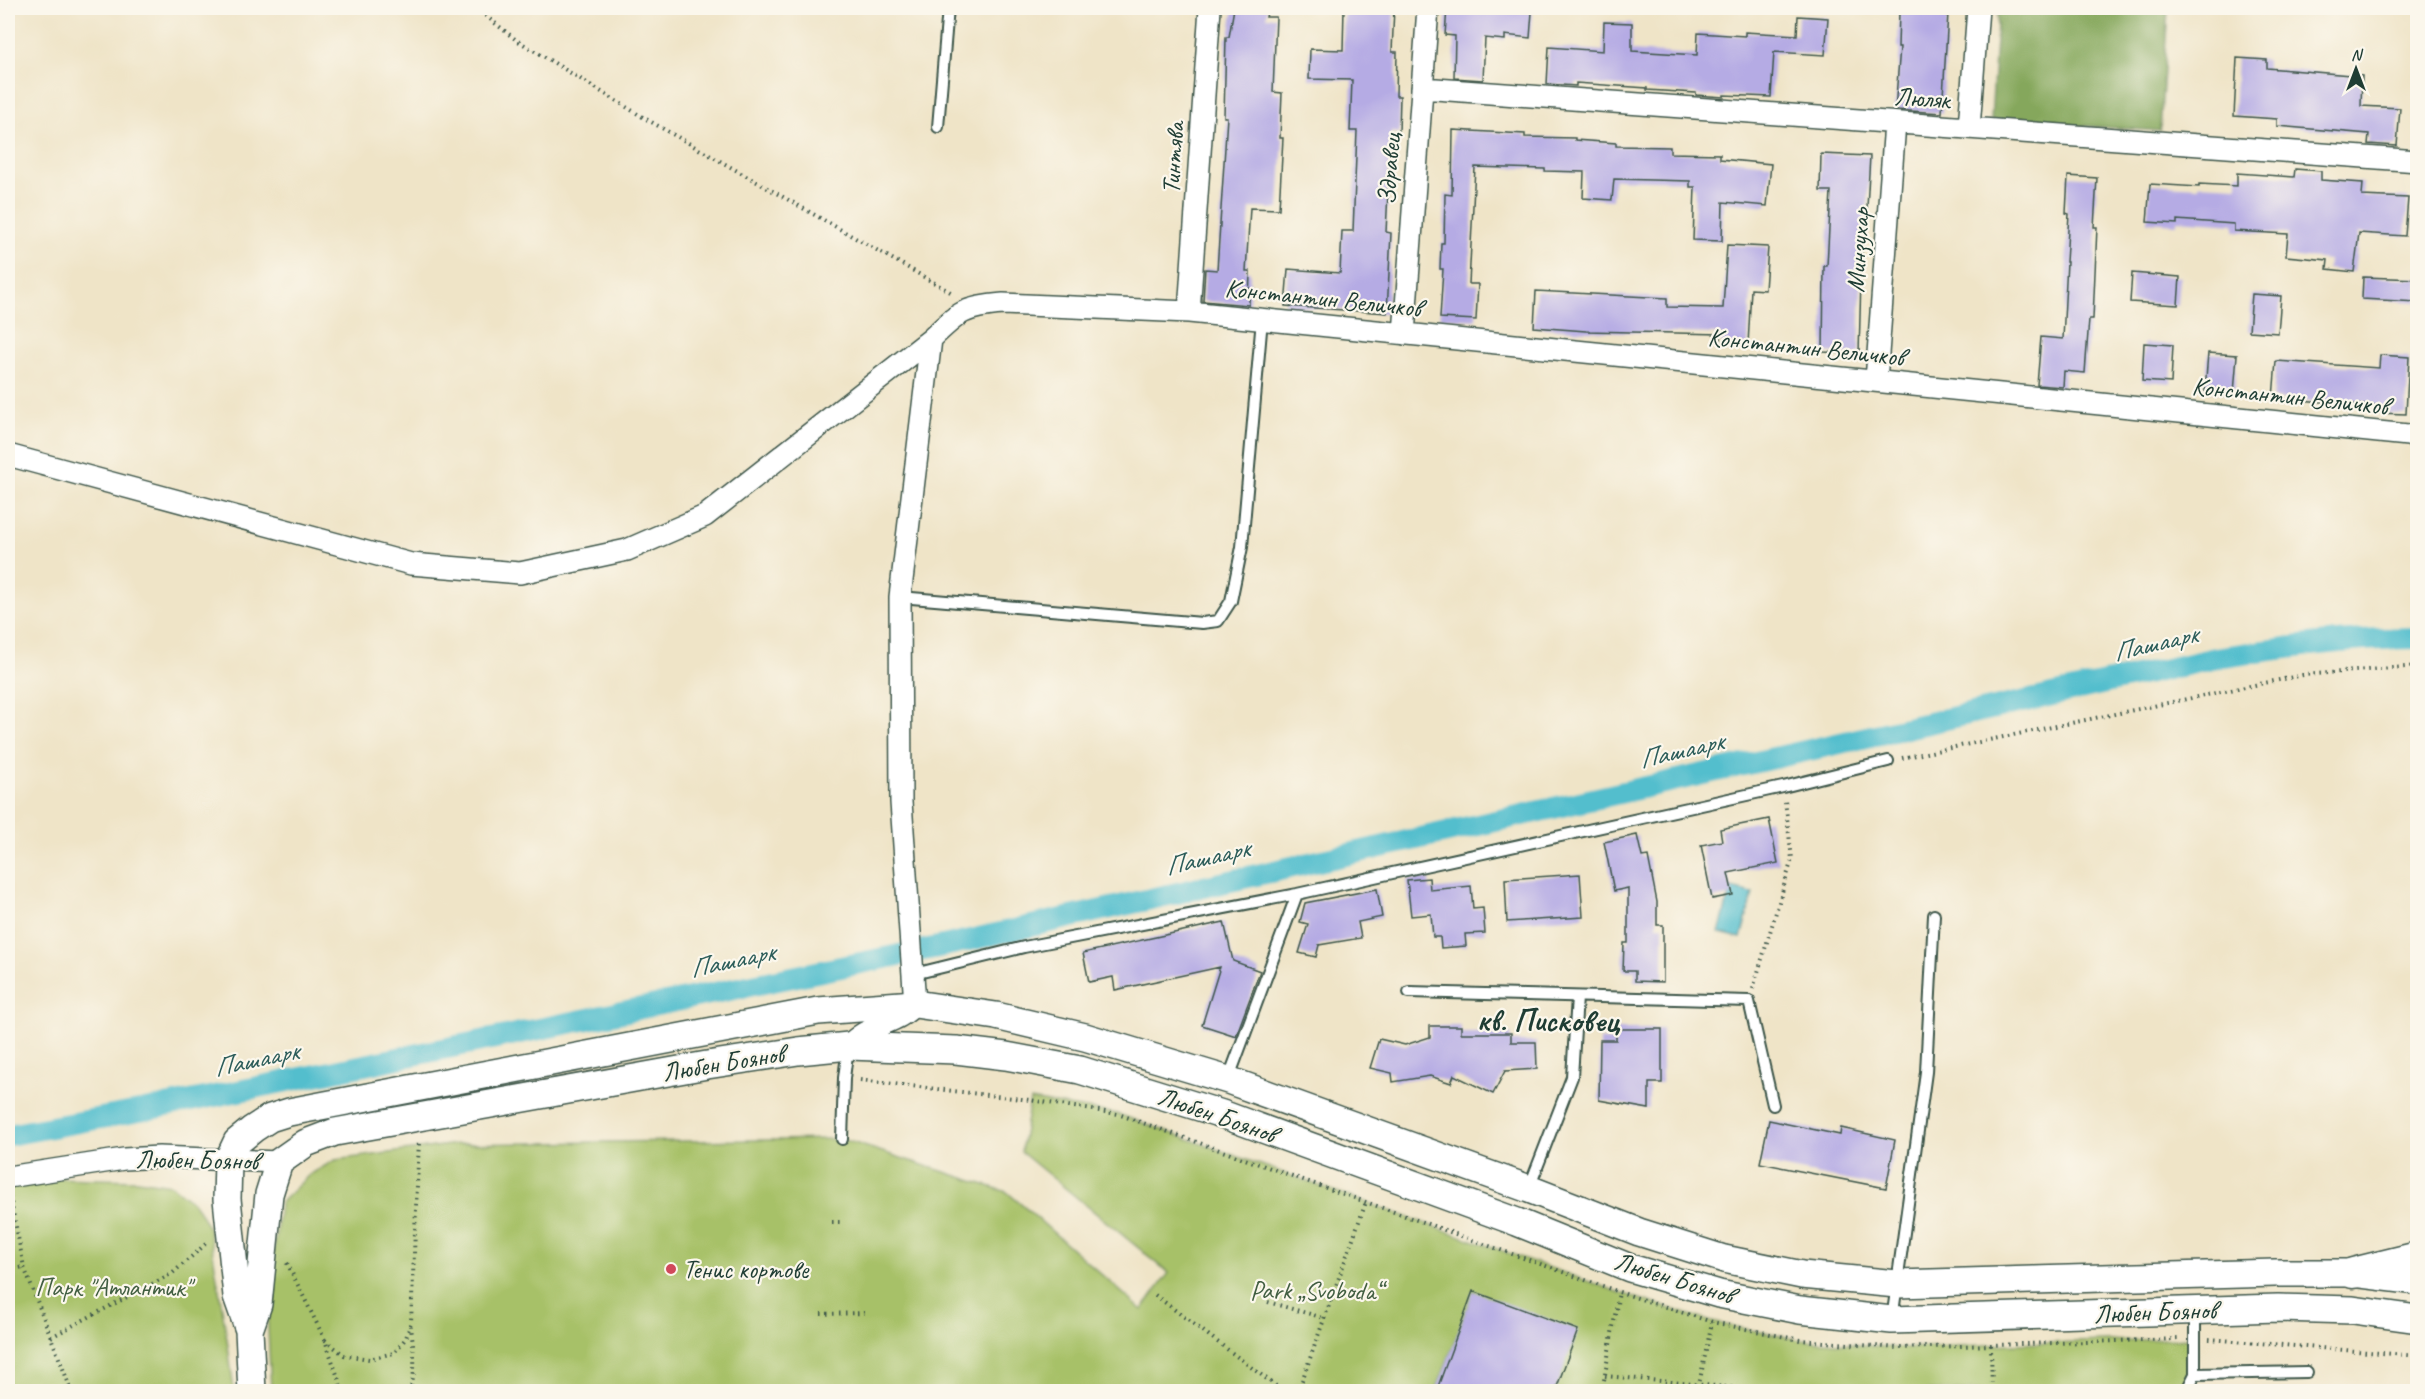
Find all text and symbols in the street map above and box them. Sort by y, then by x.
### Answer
north arrow [2326,39,2386,99]
text: N [2351,45,2364,65]
street label: Люляк [1893,80,1953,117]
street label: Тинтява [1154,118,1192,195]
street label: Здравец [1370,131,1408,206]
street label: Минзухар [1839,205,1878,294]
street label: Константин Величков [1223,271,1429,325]
street label: Константин Величков [1706,320,1912,374]
street label: Константин Величков [2190,369,2396,423]
water label: Пашаарк [2109,616,2205,669]
water label: Пашаарк [1635,723,1731,776]
water label: Пашаарк [1161,830,1257,883]
water label: Пашаарк [686,934,782,986]
district label: кв. Писковец [1476,1000,1620,1041]
water label: Пашаарк [210,1033,306,1085]
street label: Любен Боянов [660,1036,792,1089]
street label: Любен Боянов [1154,1079,1286,1153]
street label: Любен Боянов [135,1142,265,1178]
street label: Любен Боянов [1610,1244,1743,1314]
place label: Тенис кортове [683,1253,810,1286]
marker: Тенис кортове [664,1262,678,1276]
park label: Парк "Атлантик" [35,1271,196,1304]
park label: Park „Svoboda“ [1250,1274,1387,1307]
street label: Любен Боянов [2093,1293,2223,1331]

